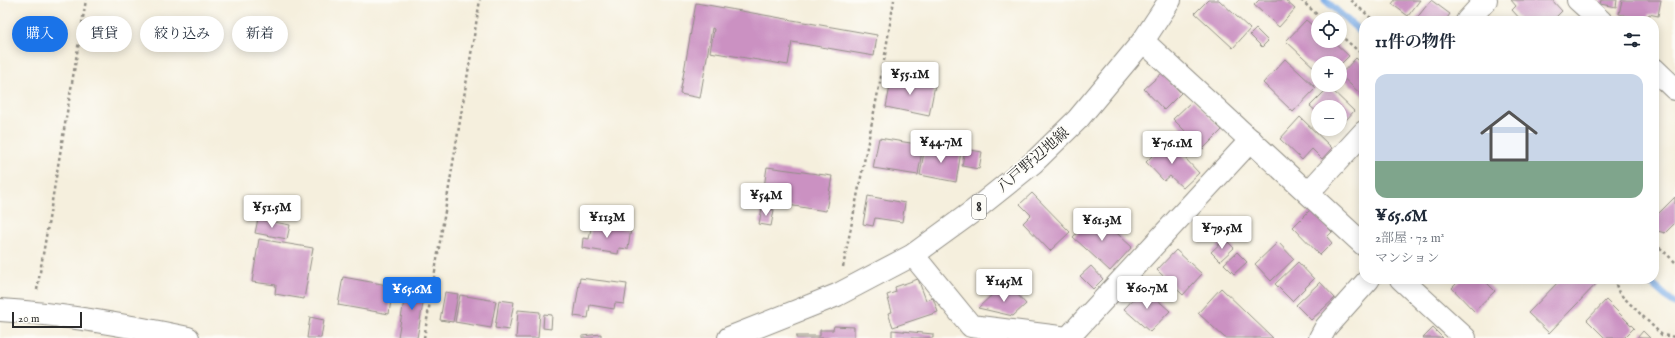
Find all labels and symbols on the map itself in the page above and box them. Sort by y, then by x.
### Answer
pin: ¥55.1M [877,62,943,96]
street label: 八戸野辺地線 [993,123,1073,197]
pin: ¥44.7M [908,130,974,164]
pin: ¥76.1M [1139,131,1205,165]
pin: ¥54M [742,183,790,217]
pin: ¥51.5M [239,195,305,229]
road number: 8 [972,195,986,219]
pin: ¥113M [579,205,635,239]
pin: ¥61.3M [1069,208,1135,242]
pin: ¥79.5M [1189,216,1255,250]
pin: ¥145M [976,269,1032,303]
pin: ¥60.7M [1114,276,1180,310]
pin: ¥65.6M [379,277,445,311]
scale bar [12,310,82,329]

